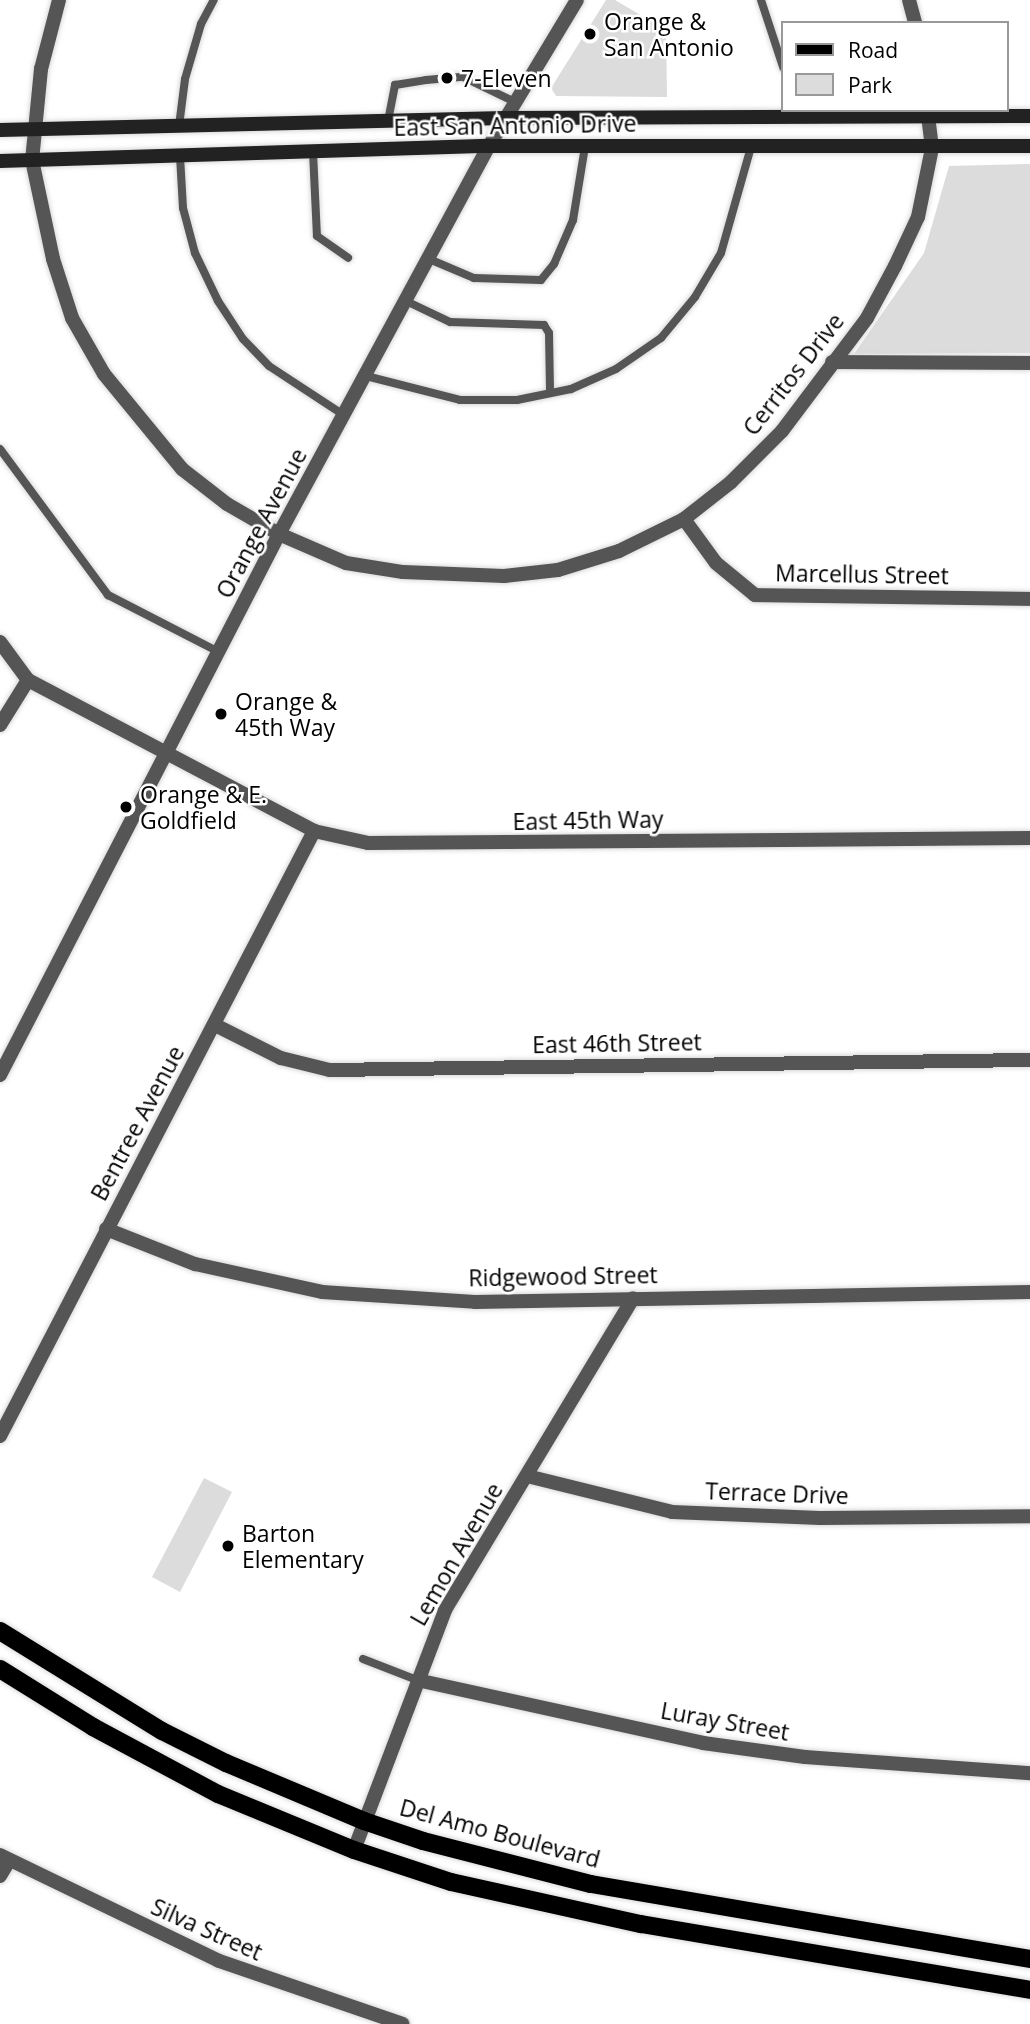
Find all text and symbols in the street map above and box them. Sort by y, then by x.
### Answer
place label: Orange & San Antonio [604,7,734,61]
legend [782,21,1009,112]
marker: Orange & San Antonio [582,26,598,42]
text: Road [848,36,898,64]
place label: 7-Eleven [461,64,552,92]
marker: 7-Eleven [439,70,455,86]
text: Park [848,71,892,99]
street label: East San Antonio Drive [393,109,637,141]
street label: Cerritos Drive [737,307,849,441]
street label: Orange Avenue [210,443,312,603]
street label: Marcellus Street [775,559,949,589]
place label: Orange & 45th Way [235,687,337,741]
marker: Orange & 45th Way [213,706,229,722]
place label: Orange & E. Goldfield [140,780,267,834]
marker: Orange & E. Goldfield [118,799,134,815]
street label: East 45th Way [512,805,664,835]
street label: East 46th Street [532,1028,702,1058]
street label: Bentree Avenue [85,1041,189,1205]
street label: Ridgewood Street [468,1261,658,1291]
street label: Terrace Drive [705,1477,849,1509]
street label: Lemon Avenue [404,1478,508,1630]
place label: Barton Elementary [242,1519,364,1573]
marker: Barton Elementary [220,1538,236,1554]
street label: Luray Street [659,1696,791,1746]
street label: Del Amo Boulevard [397,1793,603,1873]
street label: Silva Street [147,1892,267,1966]

